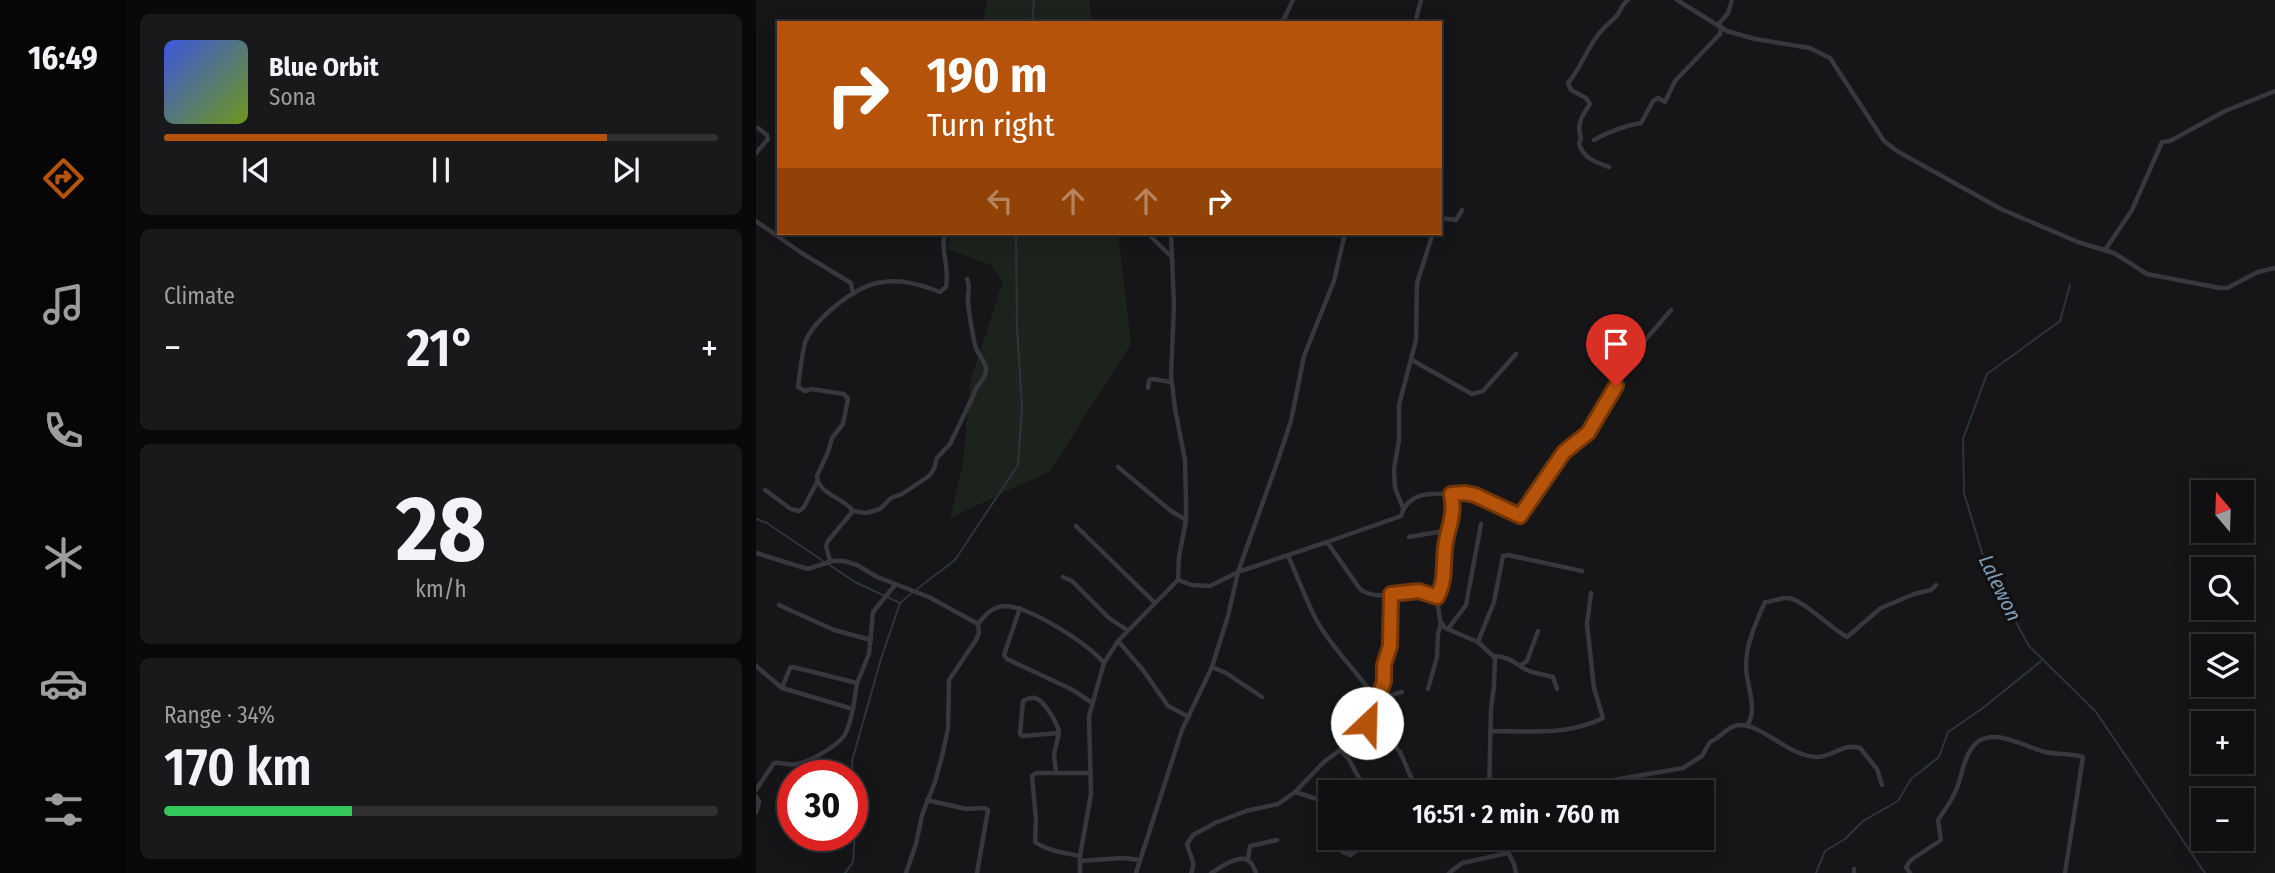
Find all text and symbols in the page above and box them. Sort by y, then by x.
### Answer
text: 16:49 [28,39,98,77]
text: 190 m [927,46,1047,105]
icon: right [812,49,903,140]
text: Blue Orbit [269,52,379,83]
text: Sona [269,83,316,111]
text: Turn right [927,106,1054,144]
icon: previous [237,151,275,189]
icon: pause [422,151,460,189]
icon: next [607,151,645,189]
icon: directions [39,154,88,203]
icon: left [981,182,1019,220]
icon: ahead [1054,182,1092,220]
icon: ahead [1127,182,1165,220]
icon: right [1200,182,1238,220]
icon: music [39,280,88,329]
text: Climate [164,282,235,310]
pin [1586,314,1646,386]
text: 21° [406,317,475,380]
text: − [164,325,181,371]
text: + [701,325,718,371]
icon: arrive [1597,325,1635,363]
icon: phone [39,406,88,455]
text: 28 [396,475,486,584]
north arrow [2191,480,2254,542]
map controls [2191,480,2254,851]
icon: climate [39,533,88,582]
water label: Lalewon [1973,551,2027,625]
button: search [2191,557,2254,620]
text: km/h [415,575,467,603]
button: layers [2191,634,2254,697]
icon: car [39,659,88,708]
position arrow [1330,686,1404,760]
text: Range · 34% [164,701,275,729]
button: + [2191,711,2254,774]
text: 170 km [164,736,312,799]
speed limit sign: 30 [777,760,868,851]
icon: filters [39,785,88,834]
button: − [2191,788,2254,851]
text: 16:51 · 2 min · 760 m [1412,799,1620,830]

